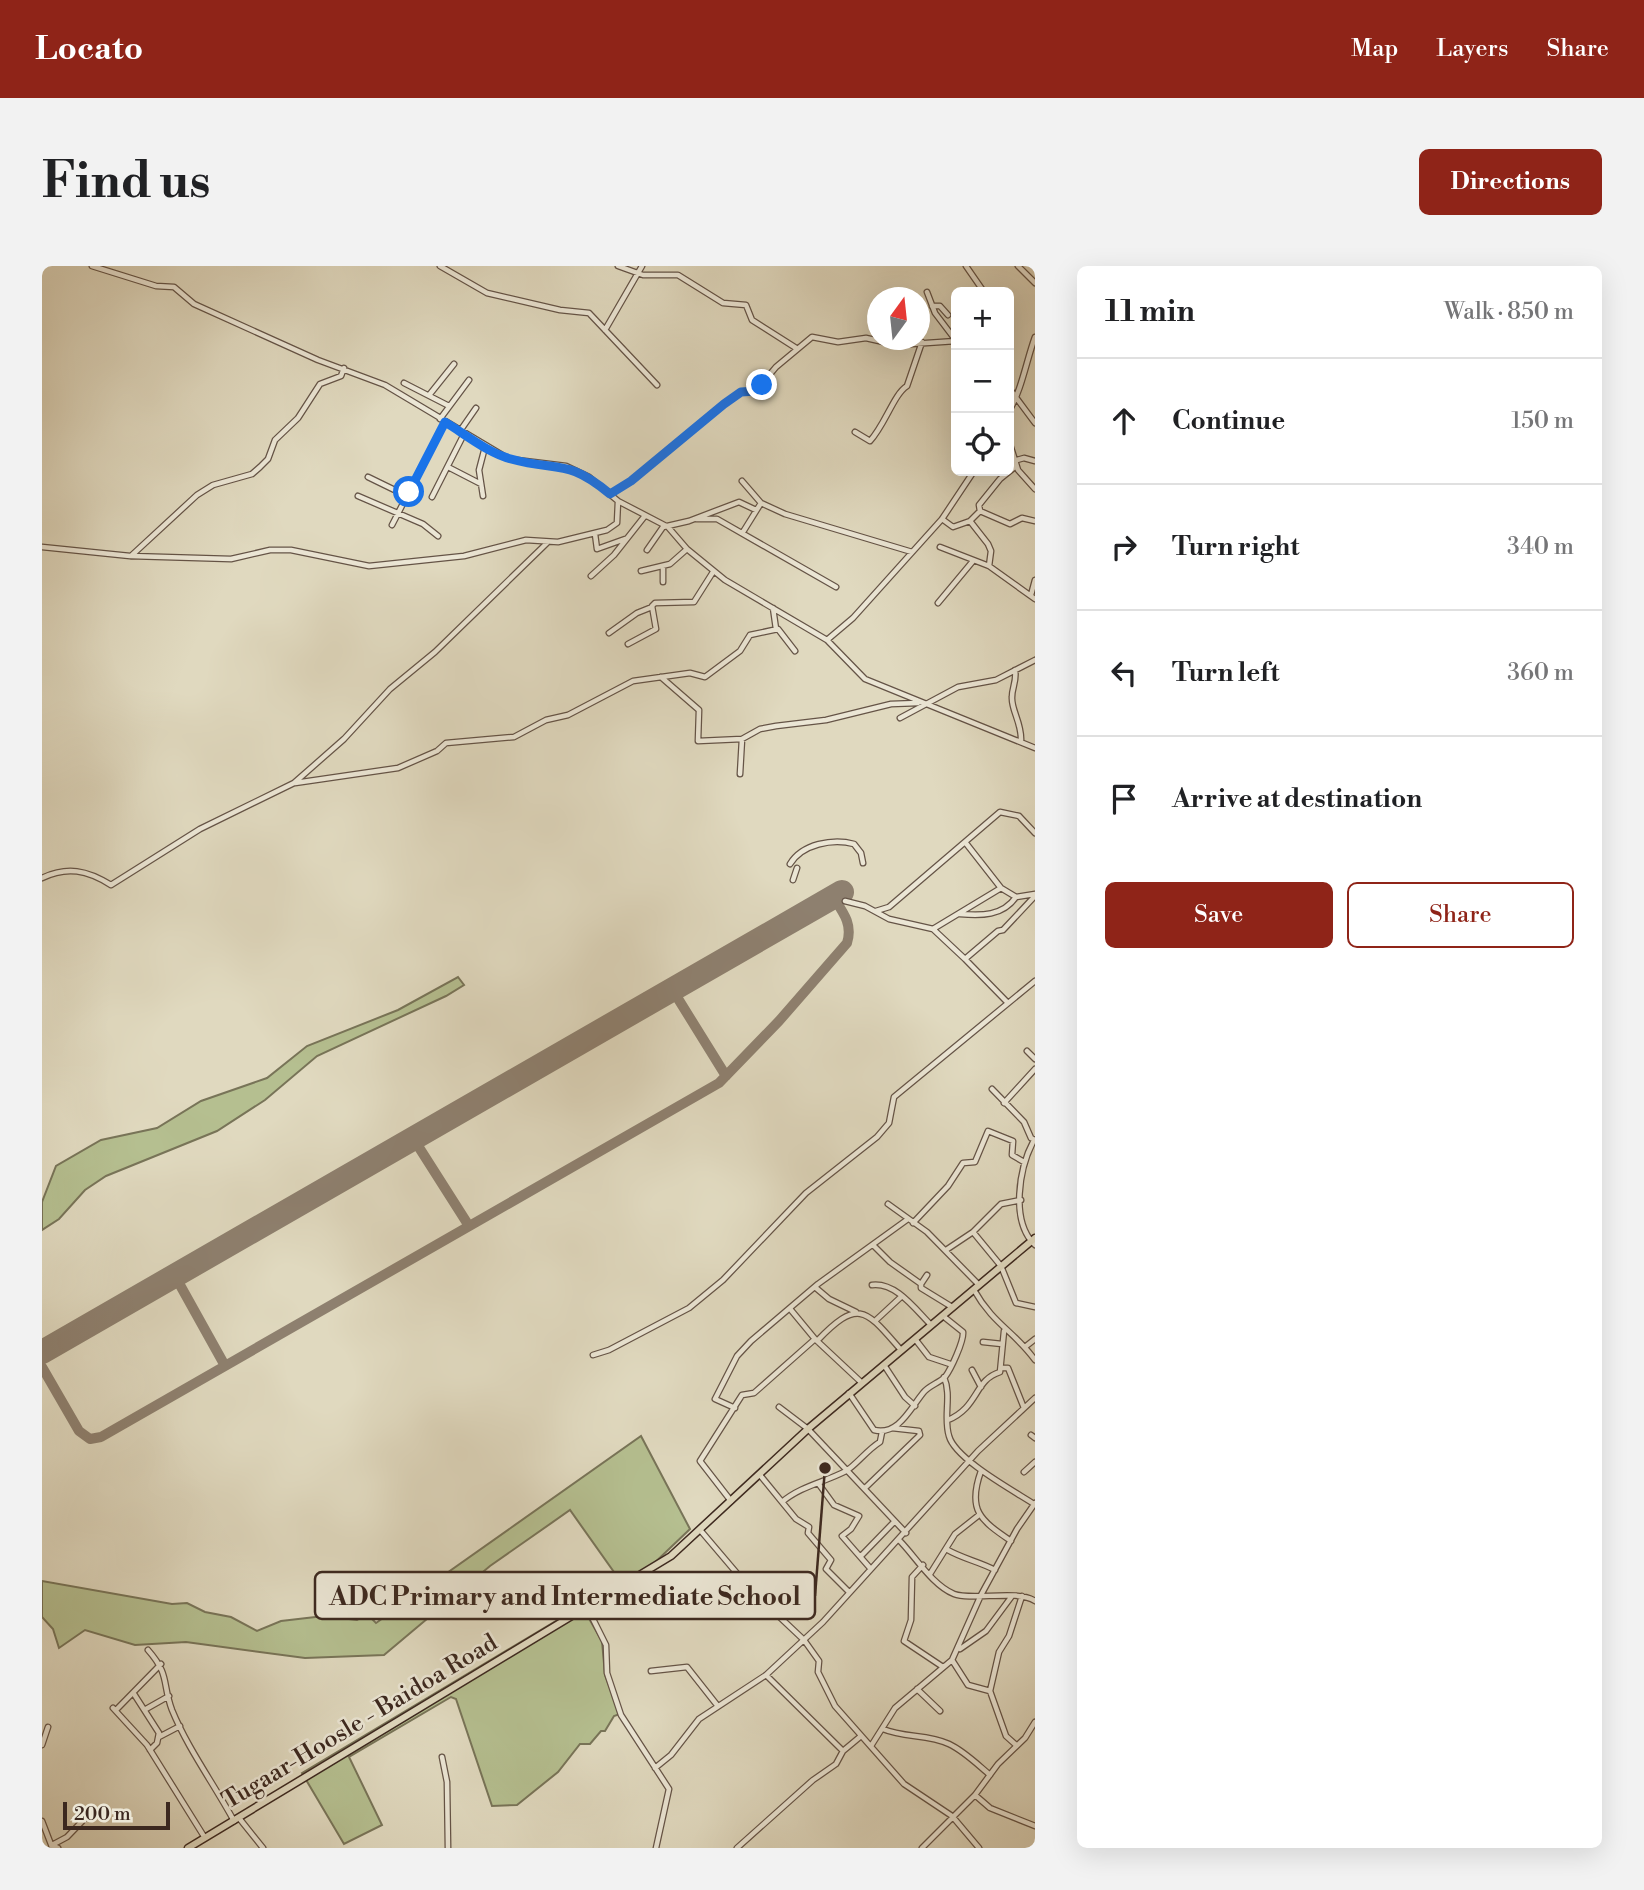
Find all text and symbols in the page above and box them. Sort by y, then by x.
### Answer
text: Locato [35,29,143,70]
text: Map [1351,34,1398,64]
text: Layers [1436,34,1508,64]
text: Share [1546,34,1609,64]
button: Directions [1419,149,1602,215]
text: Find us [42,152,211,213]
north arrow [867,287,930,350]
map controls [951,287,1014,476]
button: + [951,287,1014,350]
text: 11 min [1105,293,1195,331]
text: Walk · 850 m [1444,298,1574,326]
button: − [951,350,1014,413]
route end [746,369,777,400]
icon: ahead [1105,402,1143,440]
text: Continue [1172,405,1285,437]
text: 150 m [1511,407,1574,435]
button: locate [951,413,1014,476]
route start [393,476,424,507]
icon: right [1105,528,1143,566]
text: Turn right [1172,531,1300,563]
text: 340 m [1507,533,1574,561]
icon: left [1105,654,1143,692]
text: Turn left [1172,657,1280,689]
text: 360 m [1507,659,1574,687]
icon: arrive [1105,780,1143,818]
text: Arrive at destination [1172,783,1422,815]
button: Save [1105,882,1333,948]
button: Share [1347,882,1574,948]
callout: ADC Primary and Intermediate School [315,1572,815,1619]
text: ADC Primary and Intermediate School [328,1581,801,1613]
street label: Tugaar-Hoosle - Baidoa Road [217,1628,503,1816]
scale bar [63,1799,170,1831]
text: 200 m [74,1802,131,1826]

